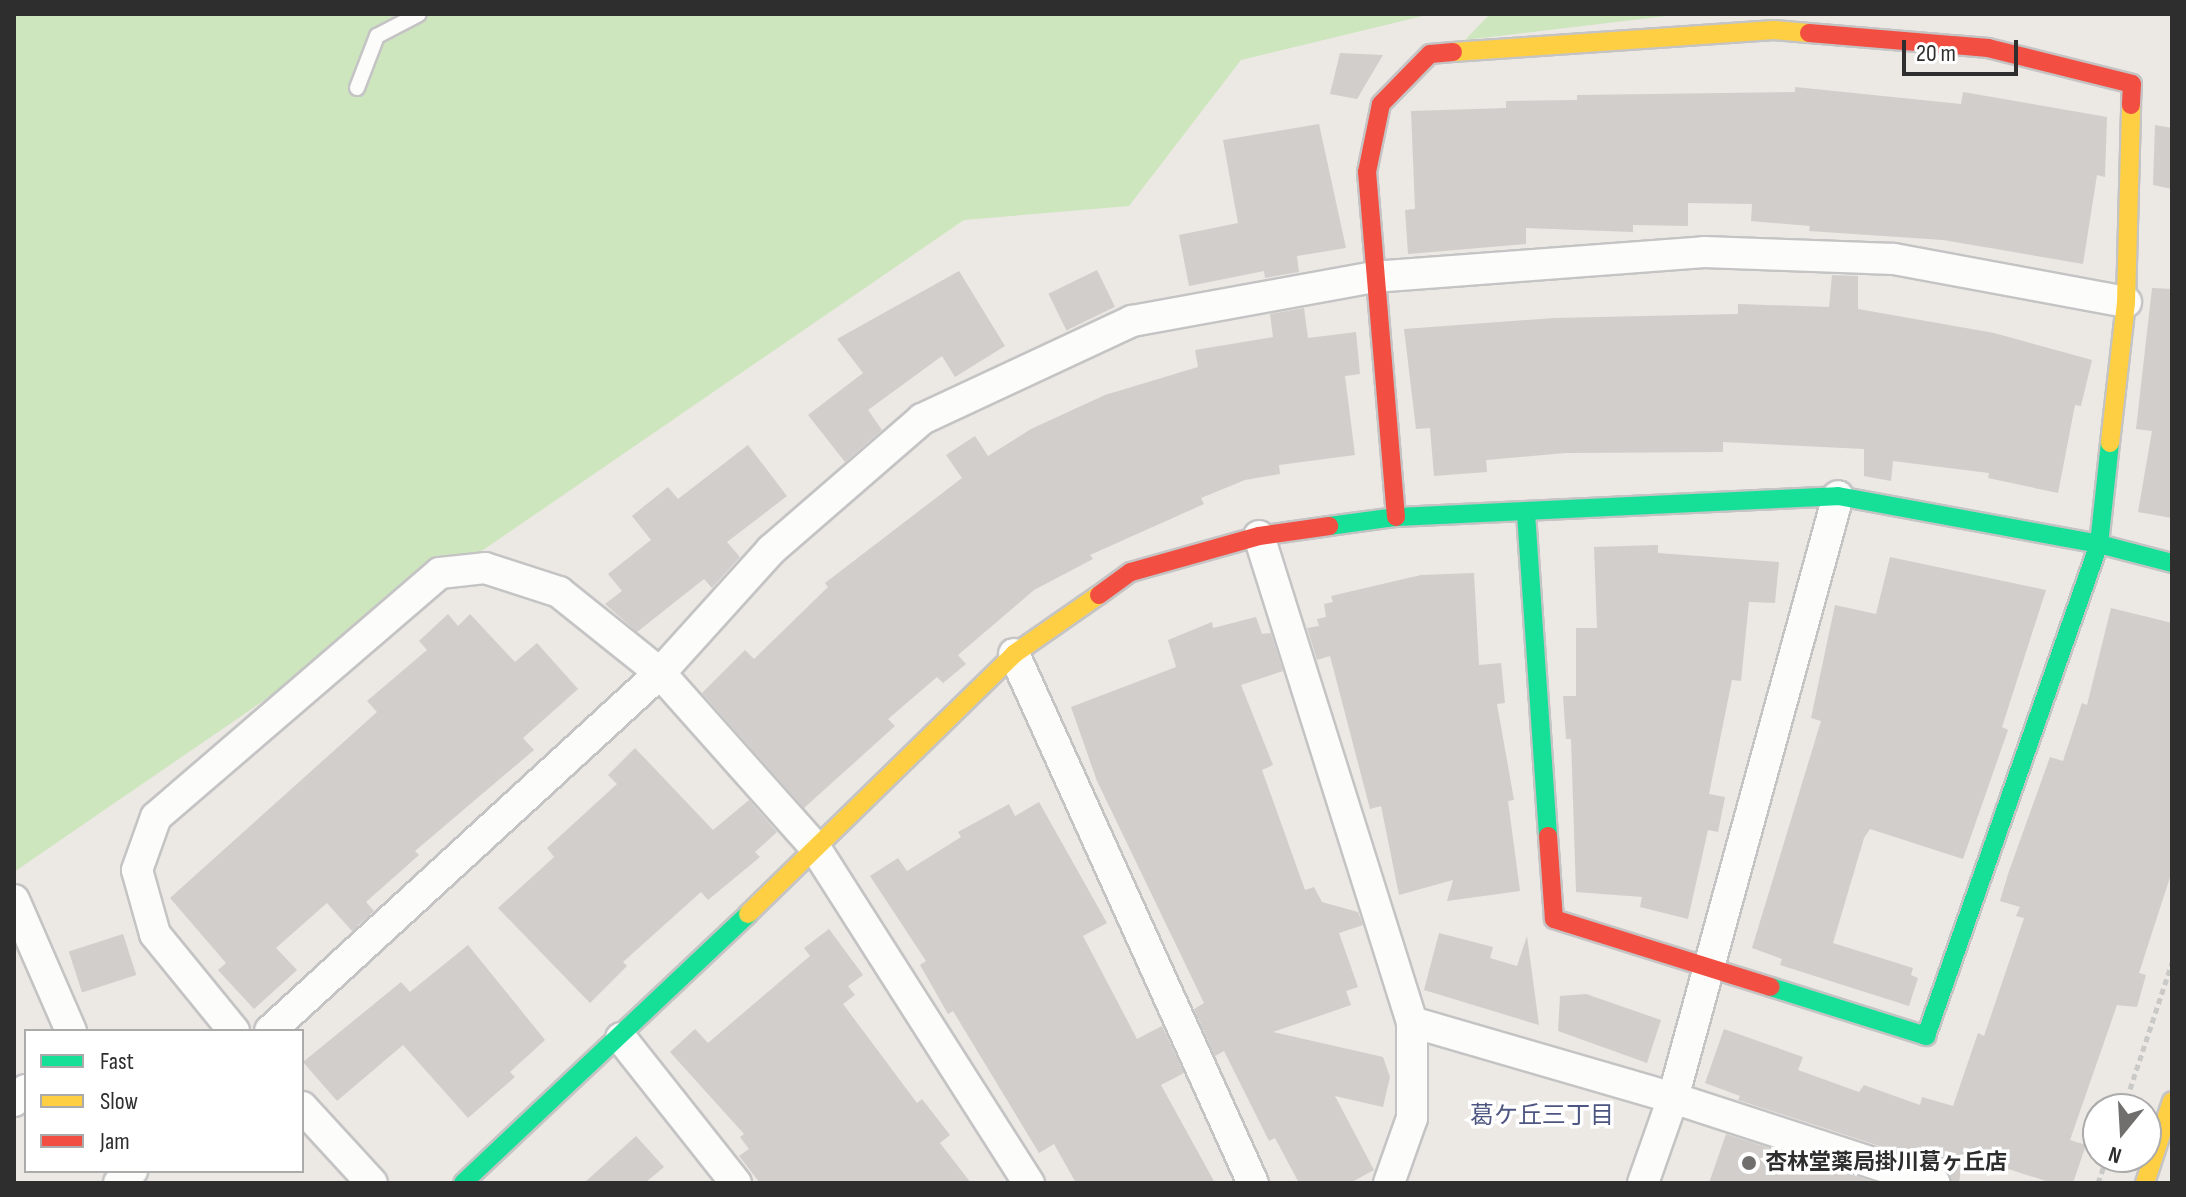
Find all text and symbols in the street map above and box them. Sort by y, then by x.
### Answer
scale bar [1906,24,2022,74]
text: 20 m [1916,39,1956,68]
legend [24,1029,304,1173]
text: Fast [100,1047,134,1076]
text: Slow [100,1087,138,1116]
north arrow [2082,1093,2162,1173]
district label: 葛ケ丘三丁目 [1470,1102,1614,1130]
text: Jam [100,1127,130,1156]
text: N [2105,1140,2125,1169]
place label: 杏林堂薬局掛川葛ヶ丘店 [1765,1150,2007,1176]
marker: 杏林堂薬局掛川葛ヶ丘店 [1740,1154,1758,1172]

